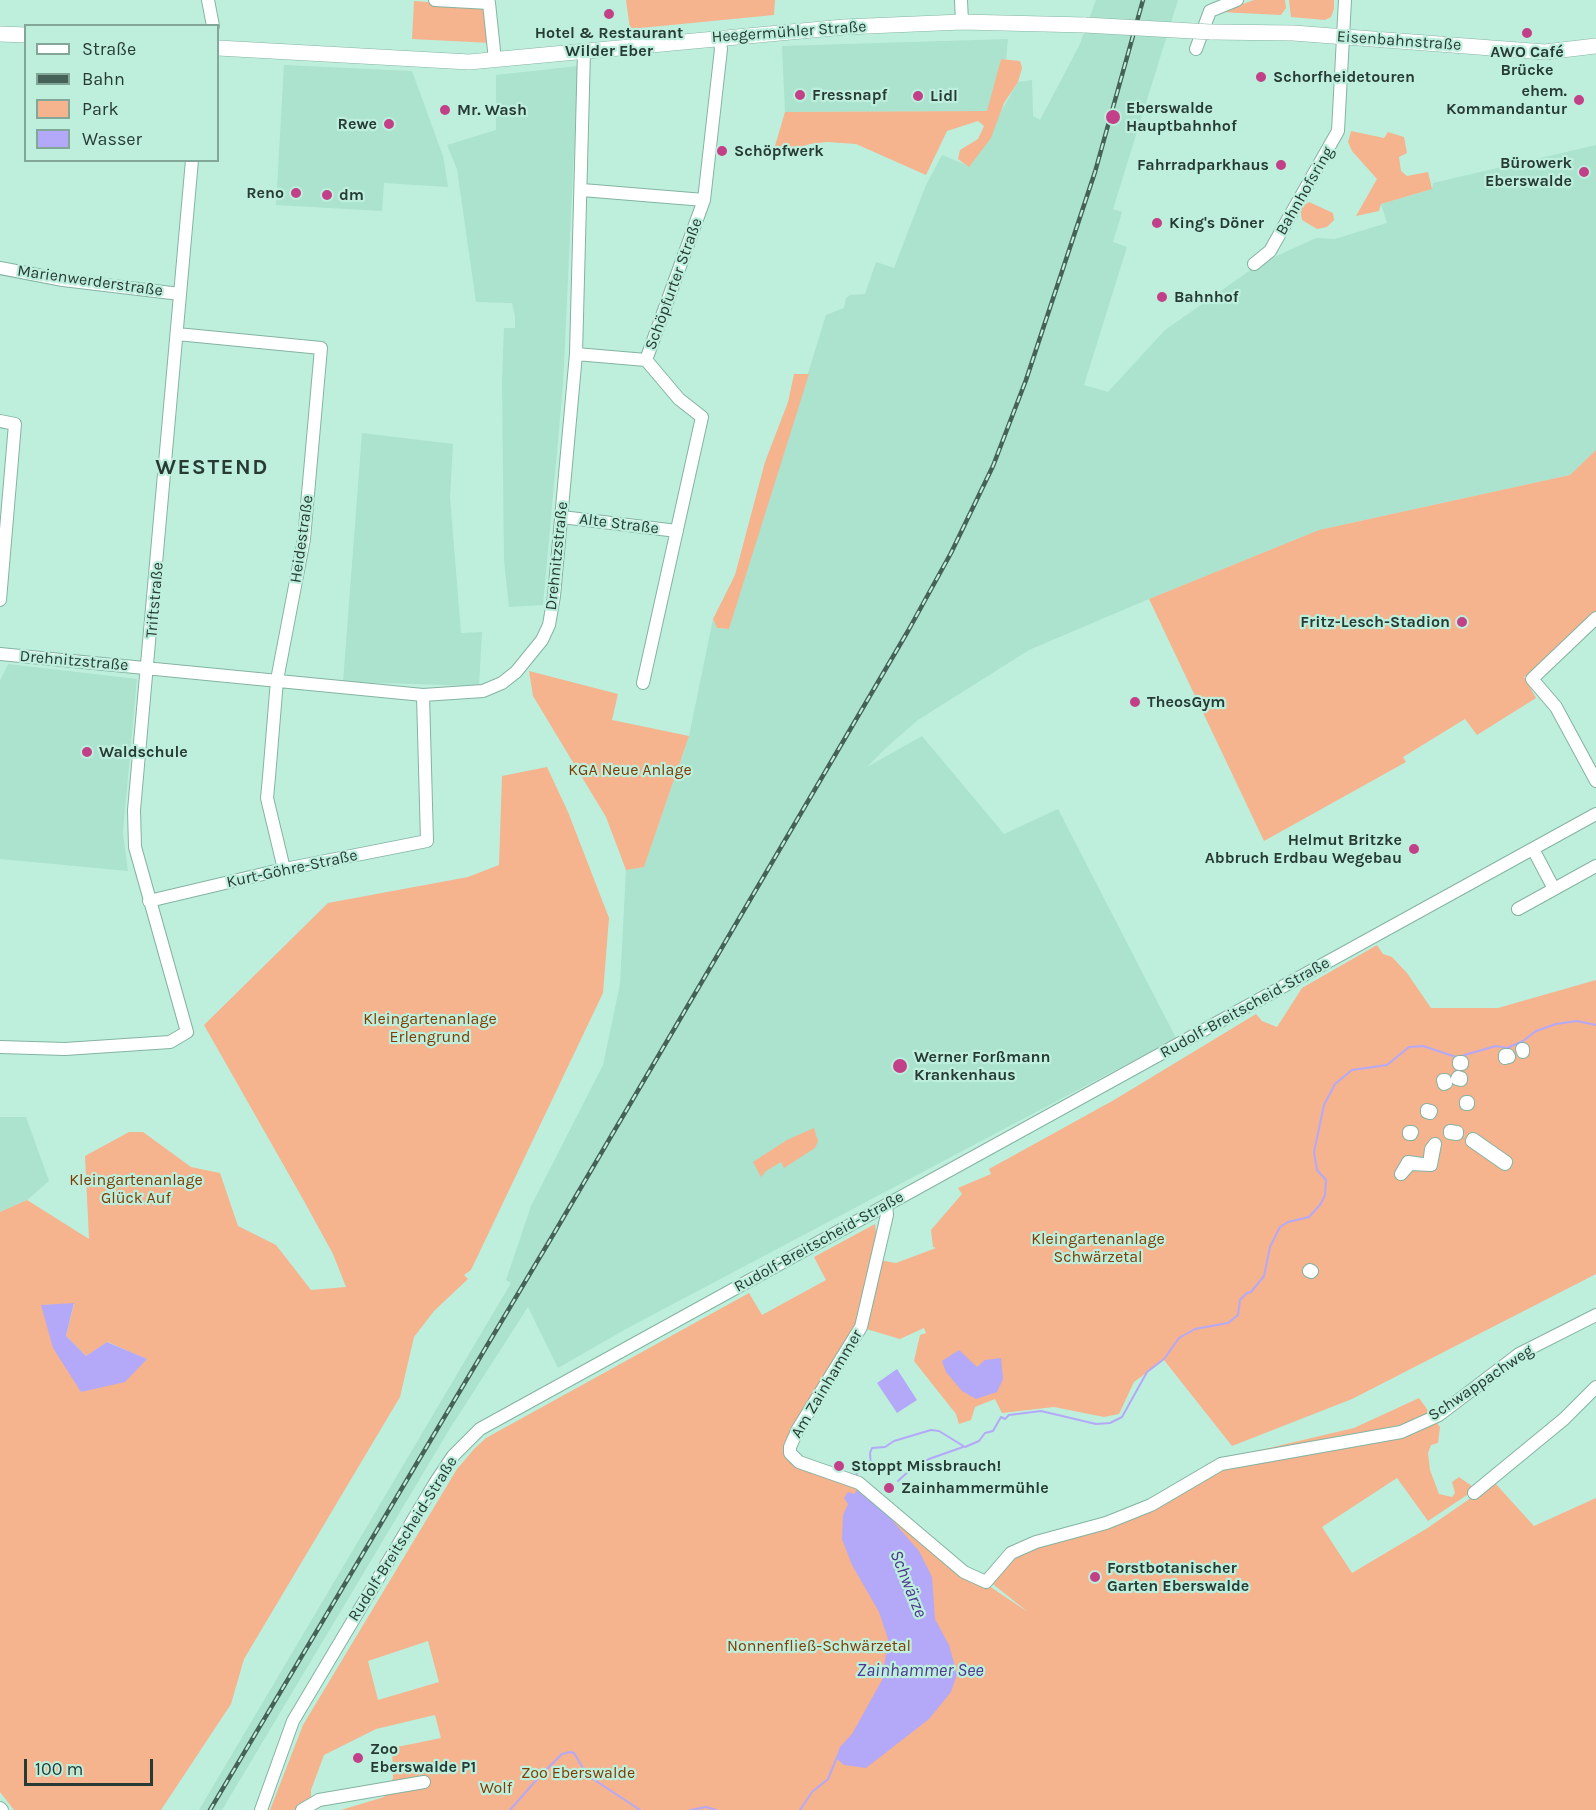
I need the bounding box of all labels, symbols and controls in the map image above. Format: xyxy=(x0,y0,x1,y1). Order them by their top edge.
marker: Hotel & Restaurant Wilder Eber xyxy=(602,7,616,21)
street label: Heegermühler Straße xyxy=(711,17,867,47)
place label: Hotel & Restaurant Wilder Eber xyxy=(535,23,683,61)
legend xyxy=(24,24,219,162)
marker: AWO Café Brücke xyxy=(1520,26,1534,40)
street label: Eisenbahnstraße xyxy=(1336,27,1462,55)
text: Straße xyxy=(82,38,136,60)
place label: AWO Café Brücke xyxy=(1490,42,1564,80)
place label: Schorfheidetouren xyxy=(1273,67,1415,87)
text: Bahn xyxy=(82,68,125,90)
marker: Schorfheidetouren xyxy=(1254,70,1268,84)
place label: ehem. Kommandantur xyxy=(1446,81,1567,119)
place label: Fressnapf xyxy=(812,85,887,105)
place label: Lidl xyxy=(930,86,958,106)
marker: Fressnapf xyxy=(793,88,807,102)
marker: Lidl xyxy=(911,89,925,103)
marker: ehem. Kommandantur xyxy=(1572,93,1586,107)
text: Park xyxy=(82,98,119,120)
place label: Eberswalde Hauptbahnhof xyxy=(1126,98,1237,136)
place label: Mr. Wash xyxy=(457,100,527,120)
marker: Mr. Wash xyxy=(438,103,452,117)
marker: Eberswalde Hauptbahnhof xyxy=(1104,108,1122,126)
place label: Rewe xyxy=(338,114,377,134)
marker: Rewe xyxy=(382,117,396,131)
text: Wasser xyxy=(82,128,142,150)
place label: Schöpfwerk xyxy=(734,141,824,161)
street label: Bahnhofsring xyxy=(1272,143,1338,239)
marker: Schöpfwerk xyxy=(715,144,729,158)
place label: Bürowerk Eberswalde xyxy=(1485,153,1572,191)
place label: Fahrradparkhaus xyxy=(1137,155,1269,175)
marker: Fahrradparkhaus xyxy=(1274,158,1288,172)
marker: Bürowerk Eberswalde xyxy=(1577,165,1591,179)
place label: Reno xyxy=(246,183,284,203)
place label: dm xyxy=(339,185,364,205)
marker: Reno xyxy=(289,186,303,200)
marker: dm xyxy=(320,188,334,202)
place label: King's Döner xyxy=(1169,213,1264,233)
street label: Schöpfurter Straße xyxy=(641,216,707,352)
marker: King's Döner xyxy=(1150,216,1164,230)
street label: Marienwerderstraße xyxy=(16,261,164,301)
place label: Bahnhof xyxy=(1174,287,1239,307)
marker: Bahnhof xyxy=(1155,290,1169,304)
district label: WESTEND xyxy=(155,455,269,481)
street label: Heidestraße xyxy=(286,494,318,584)
street label: Drehnitzstraße xyxy=(542,501,572,611)
street label: Alte Straße xyxy=(578,510,660,538)
street label: Triftstraße xyxy=(142,561,168,639)
place label: Fritz-Lesch-Stadion xyxy=(1300,612,1450,632)
marker: Fritz-Lesch-Stadion xyxy=(1455,615,1469,629)
street label: Drehnitzstraße xyxy=(19,647,129,675)
place label: TheosGym xyxy=(1147,692,1226,712)
marker: TheosGym xyxy=(1128,695,1142,709)
place label: Waldschule xyxy=(99,742,188,762)
marker: Waldschule xyxy=(80,745,94,759)
park label: KGA Neue Anlage xyxy=(568,760,692,780)
place label: Helmut Britzke Abbruch Erdbau Wegebau xyxy=(1205,830,1402,868)
marker: Helmut Britzke Abbruch Erdbau Wegebau xyxy=(1407,842,1421,856)
street label: Kurt-Göhre-Straße xyxy=(225,846,359,892)
street label: Rudolf-Breitscheid-Straße xyxy=(1157,953,1333,1063)
park label: Kleingartenanlage Erlengrund xyxy=(363,1009,497,1047)
place label: Werner Forßmann Krankenhaus xyxy=(914,1047,1050,1085)
marker: Werner Forßmann Krankenhaus xyxy=(891,1057,909,1075)
park label: Kleingartenanlage Glück Auf xyxy=(69,1170,203,1208)
street label: Rudolf-Breitscheid-Straße xyxy=(731,1187,907,1297)
park label: Kleingartenanlage Schwärzetal xyxy=(1031,1229,1165,1267)
street label: Am Zainhammer xyxy=(787,1326,867,1442)
street label: Schwappachweg xyxy=(1425,1341,1537,1425)
street label: Rudolf-Breitscheid-Straße xyxy=(344,1453,462,1625)
place label: Stoppt Missbrauch! xyxy=(851,1456,1001,1476)
marker: Stoppt Missbrauch! xyxy=(832,1459,846,1473)
place label: Zainhammermühle xyxy=(901,1478,1049,1498)
marker: Zainhammermühle xyxy=(882,1481,896,1495)
water label: Schwärze xyxy=(885,1547,931,1621)
place label: Forstbotanischer Garten Eberswalde xyxy=(1107,1558,1249,1596)
marker: Forstbotanischer Garten Eberswalde xyxy=(1088,1570,1102,1584)
park label: Nonnenfließ-Schwärzetal xyxy=(727,1636,911,1656)
water label: Zainhammer See xyxy=(856,1660,984,1682)
place label: Zoo Eberswalde P1 xyxy=(370,1739,476,1777)
scale bar xyxy=(27,1747,156,1785)
marker: Zoo Eberswalde P1 xyxy=(351,1751,365,1765)
text: 100 m xyxy=(35,1758,83,1780)
park label: Zoo Eberswalde xyxy=(521,1763,635,1783)
park label: Wolf xyxy=(480,1778,512,1798)

